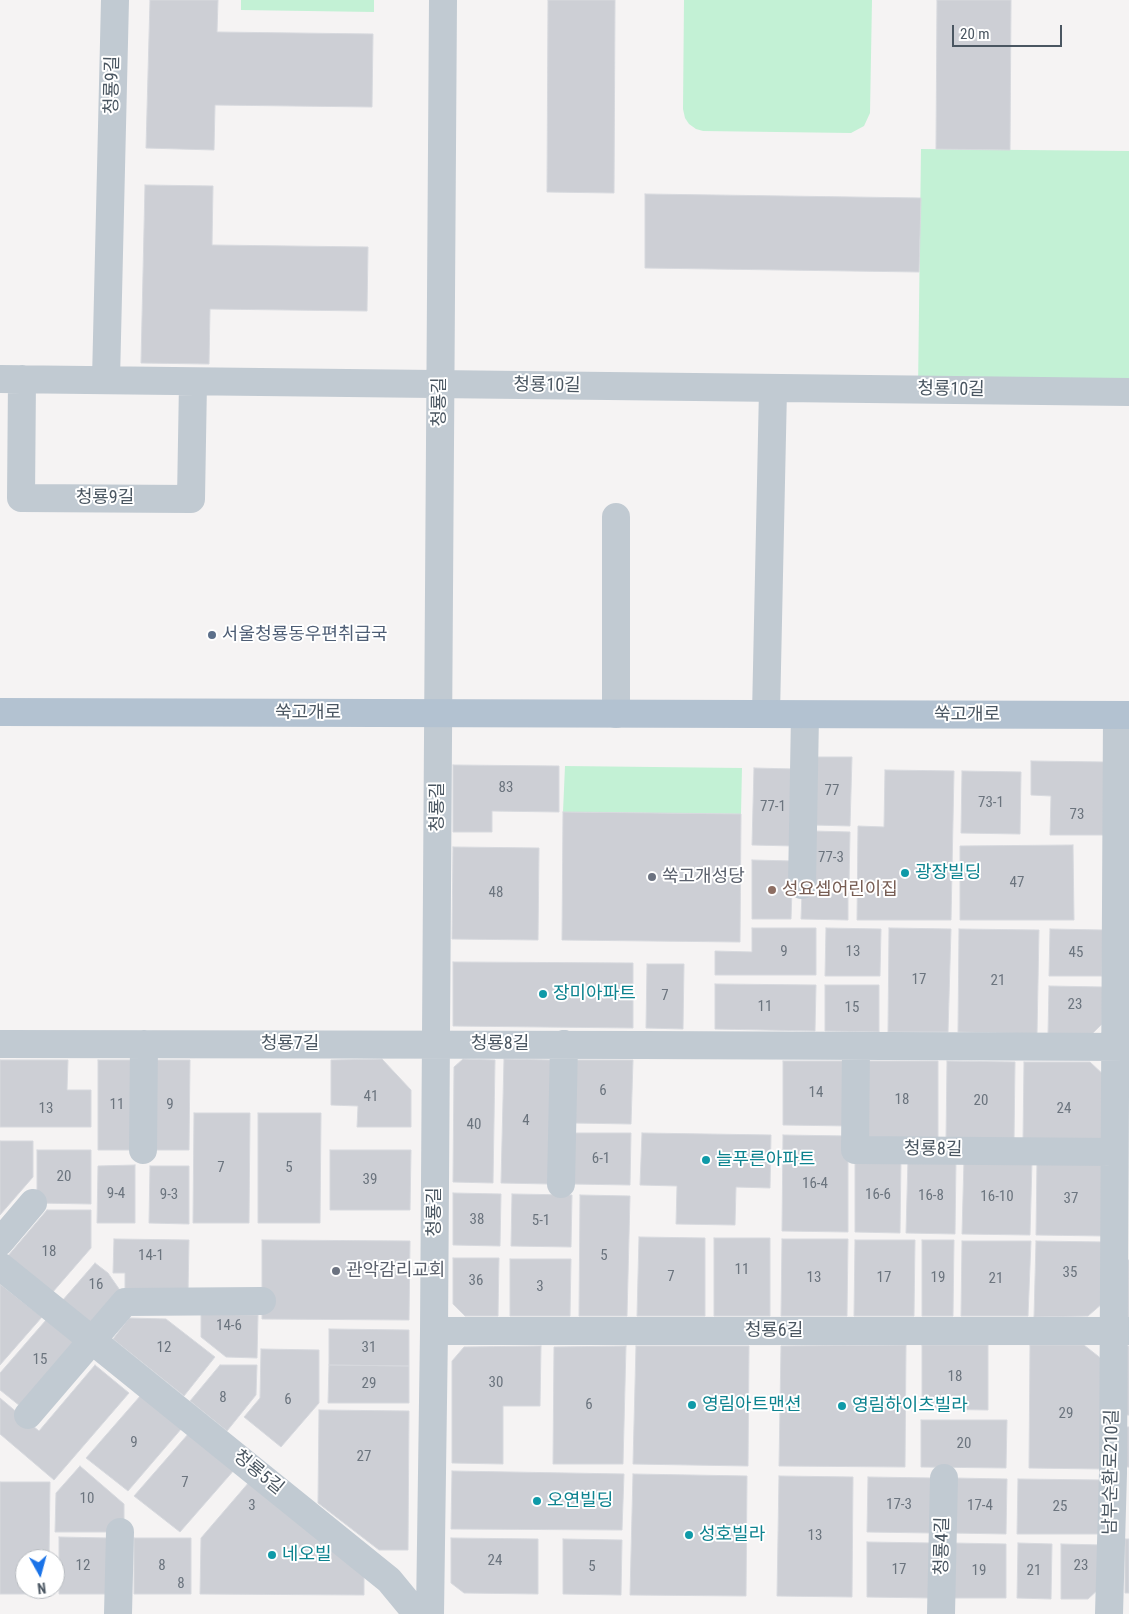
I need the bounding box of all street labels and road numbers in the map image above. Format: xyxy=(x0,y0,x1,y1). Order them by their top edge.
street label: 청룡9길 xyxy=(102,56,124,114)
street label: 청룡10길 xyxy=(513,375,581,397)
street label: 청룡길 xyxy=(429,377,451,427)
street label: 청룡10길 xyxy=(917,379,985,401)
street label: 청룡9길 xyxy=(76,487,134,509)
street label: 쑥고개로 xyxy=(275,702,341,724)
street label: 쑥고개로 xyxy=(934,704,1000,726)
street label: 청룡길 xyxy=(427,782,449,832)
street label: 청룡7길 xyxy=(261,1033,319,1055)
street label: 청룡8길 xyxy=(471,1033,529,1055)
street label: 청룡8길 xyxy=(904,1139,962,1161)
street label: 청룡길 xyxy=(424,1187,446,1237)
street label: 청룡6길 xyxy=(745,1320,803,1342)
street label: 남부순환로210길 xyxy=(1100,1409,1124,1535)
street label: 청룡5길 xyxy=(228,1446,288,1500)
street label: 청룡4길 xyxy=(932,1517,954,1575)

